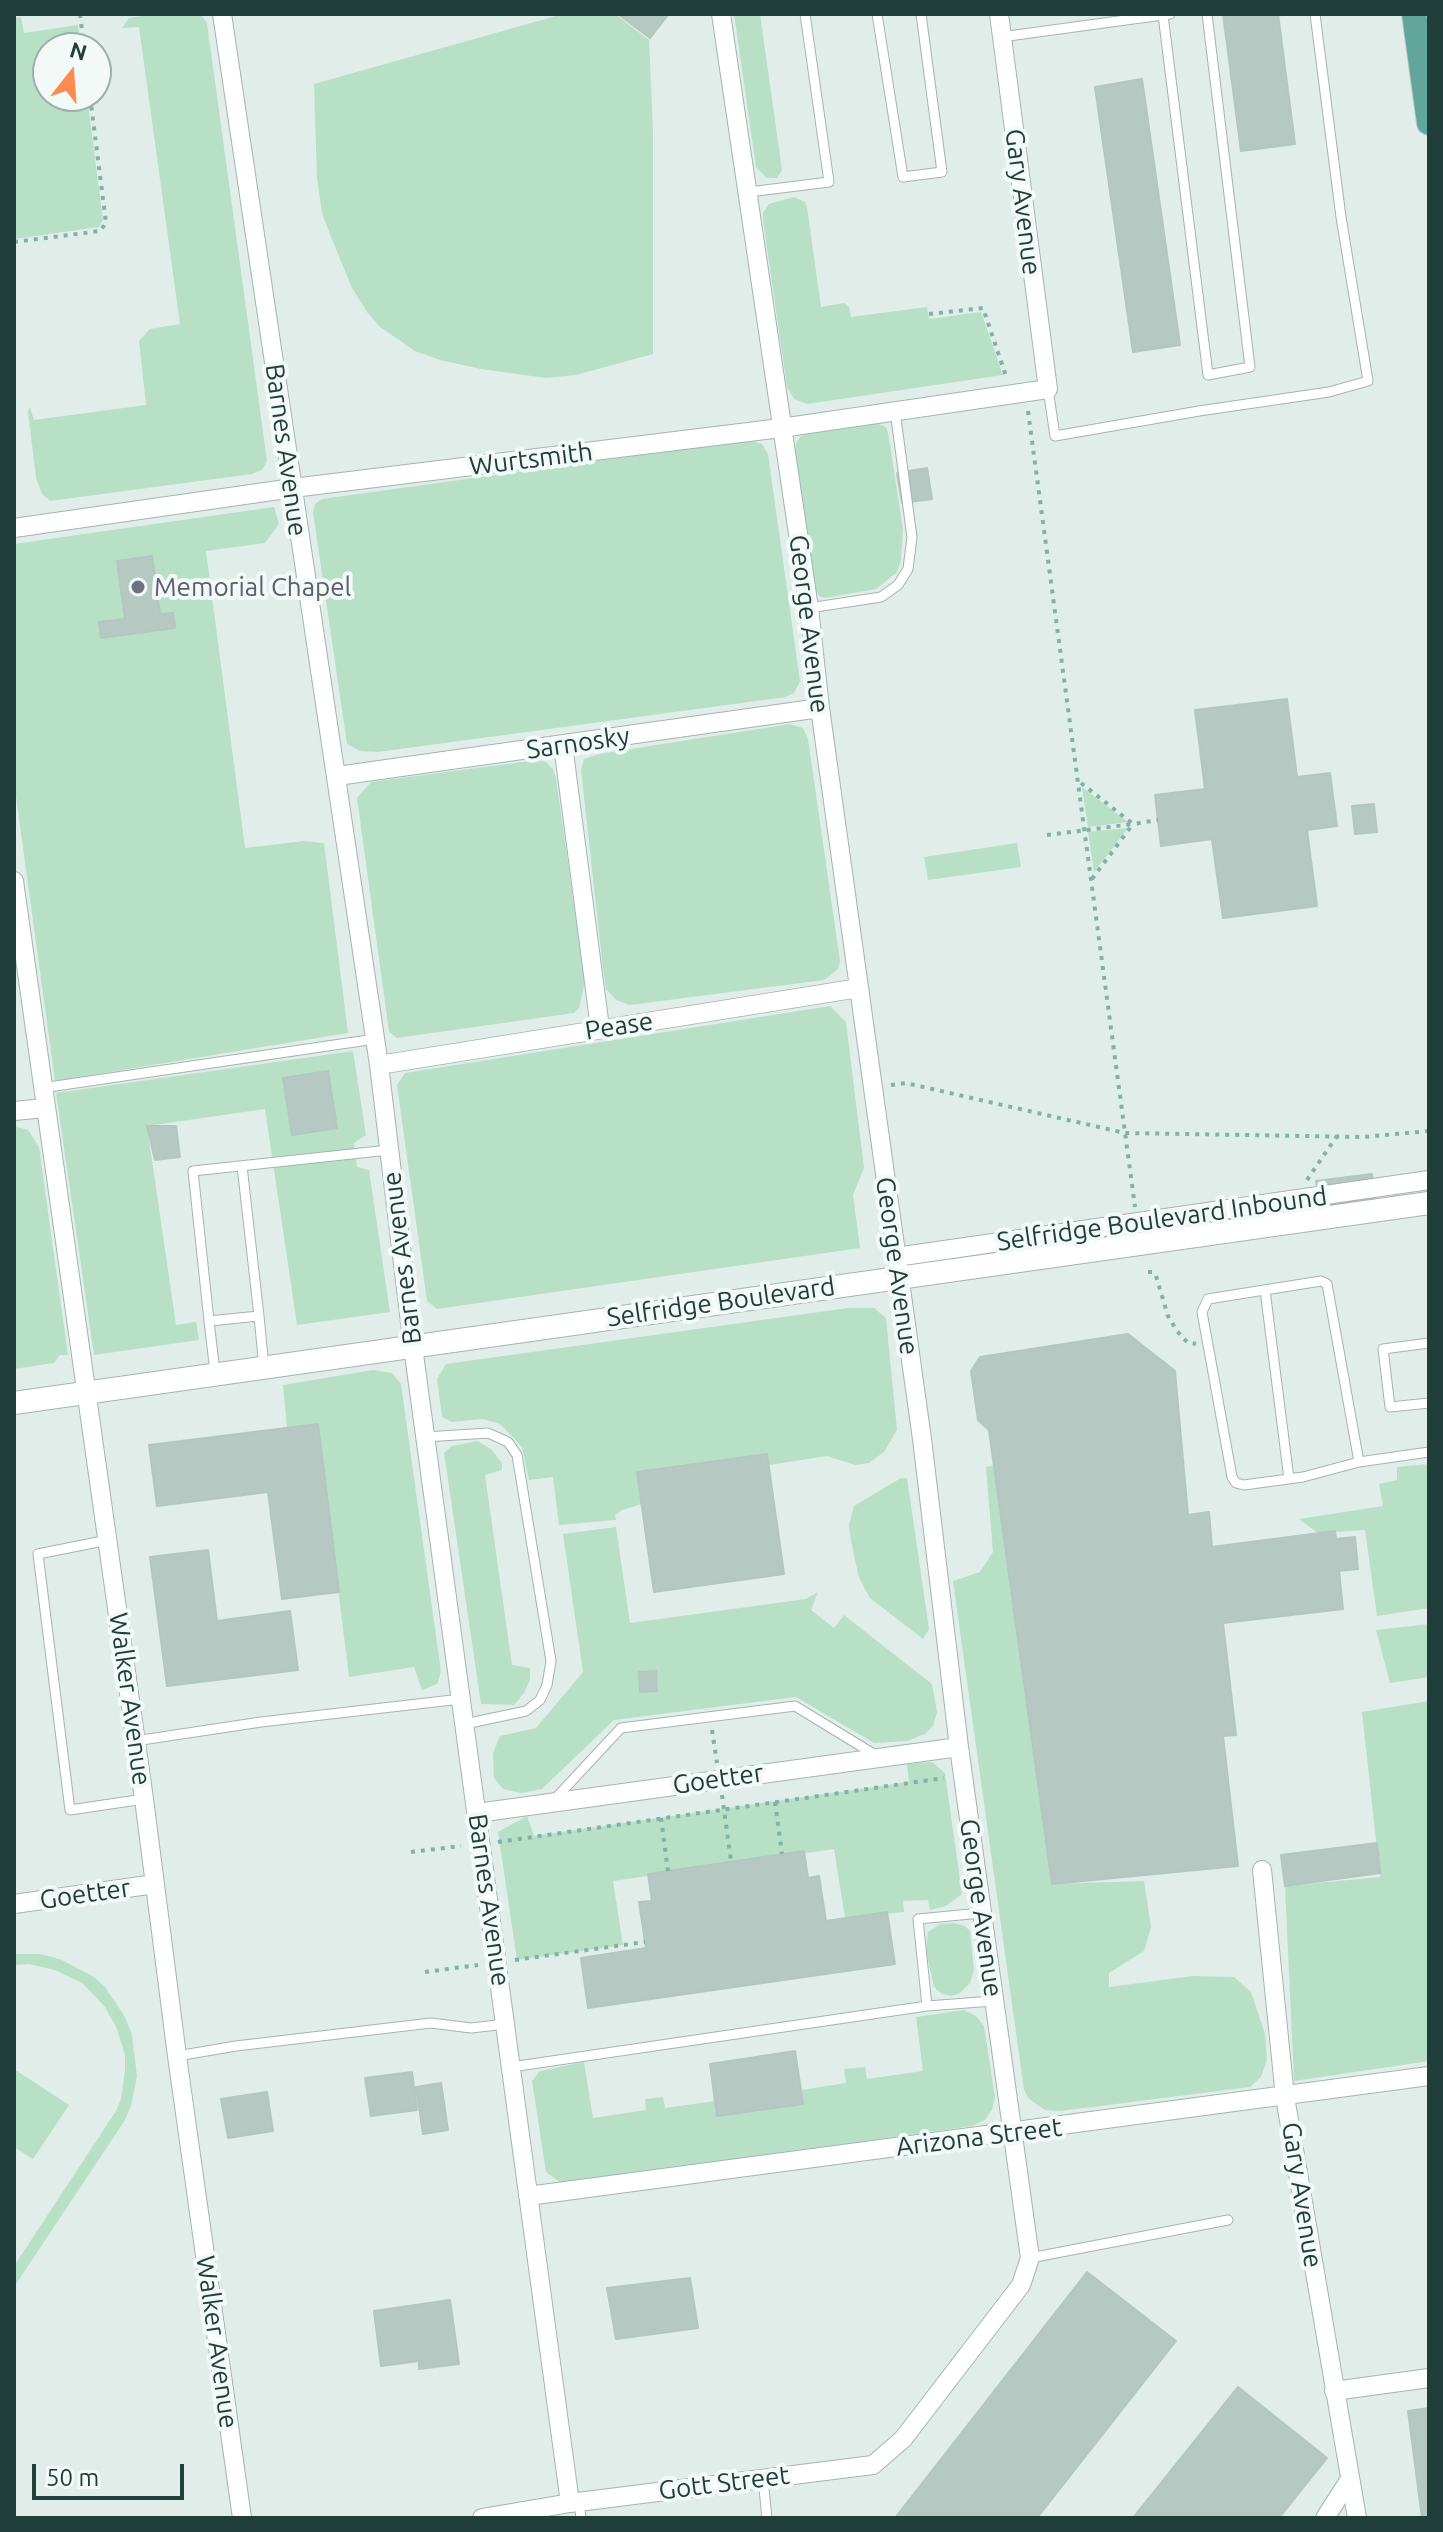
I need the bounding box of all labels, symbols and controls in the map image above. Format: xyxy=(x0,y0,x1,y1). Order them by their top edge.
north arrow xyxy=(32,32,112,112)
text: N xyxy=(67,36,90,65)
street label: Gary Avenue xyxy=(999,127,1047,277)
street label: Barnes Avenue xyxy=(258,362,314,538)
street label: Wurtsmith xyxy=(468,436,594,482)
street label: George Avenue xyxy=(783,533,835,715)
place label: Memorial Chapel xyxy=(154,571,351,603)
marker: Memorial Chapel xyxy=(129,578,147,596)
street label: Sarnosky xyxy=(524,720,632,766)
street label: Pease xyxy=(583,1005,655,1047)
street label: Barnes Avenue xyxy=(376,1170,428,1346)
street label: George Avenue xyxy=(869,1175,925,1357)
street label: Selfridge Boulevard Inbound xyxy=(995,1180,1329,1258)
street label: Selfridge Boulevard xyxy=(605,1271,837,1333)
street label: Walker Avenue xyxy=(102,1611,158,1787)
street label: Goetter xyxy=(671,1757,765,1801)
street label: Barnes Avenue xyxy=(461,1812,517,1988)
street label: George Avenue xyxy=(953,1817,1009,1999)
street label: Goetter xyxy=(38,1872,132,1916)
street label: Arizona Street xyxy=(894,2111,1064,2163)
street label: Gary Avenue xyxy=(1275,2120,1329,2270)
street label: Walker Avenue xyxy=(189,2254,245,2430)
scale bar xyxy=(36,2448,188,2498)
street label: Gott Street xyxy=(657,2460,791,2506)
text: 50 m xyxy=(46,2464,99,2491)

